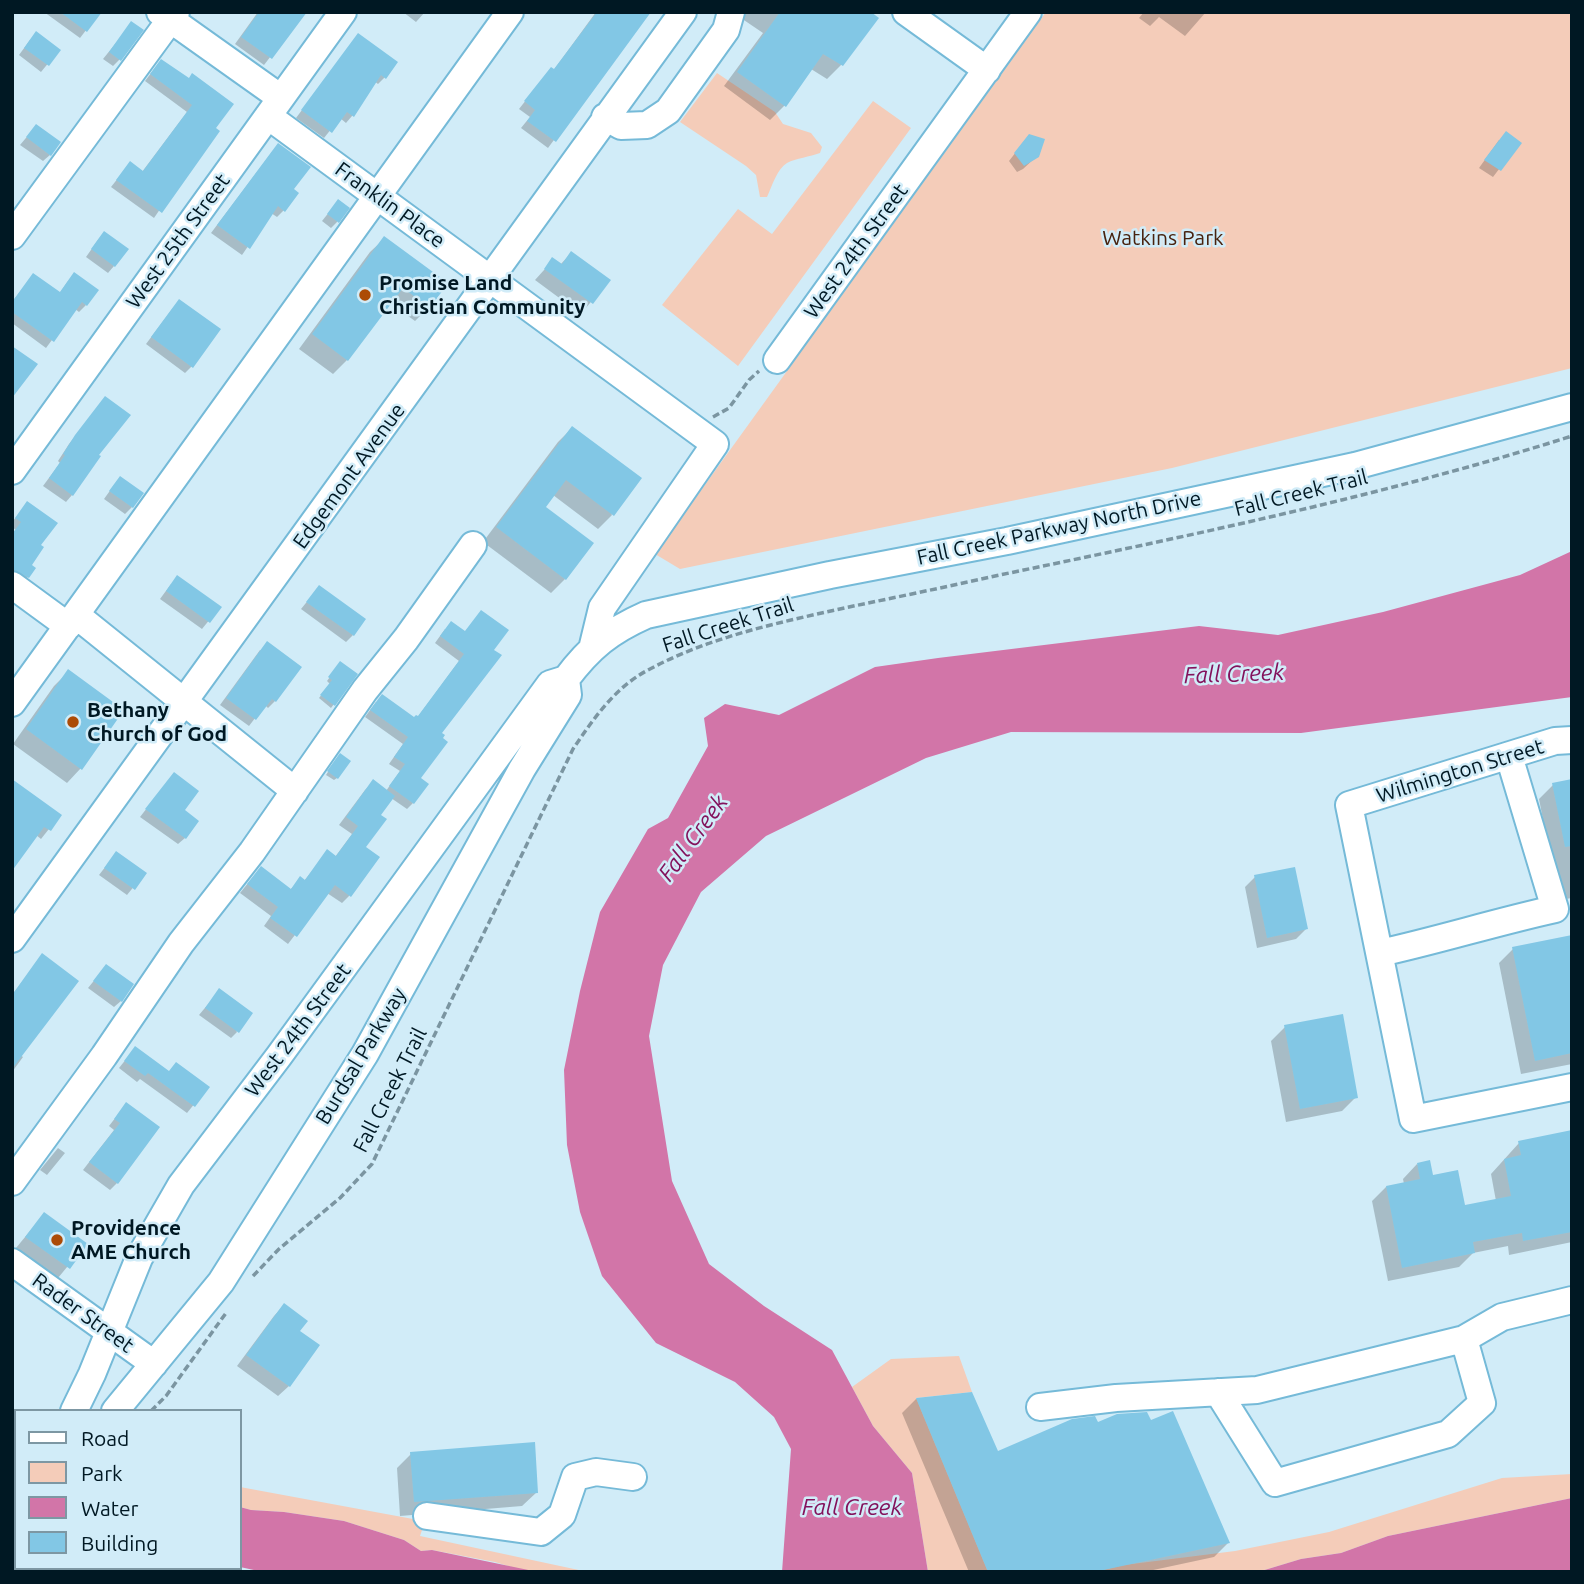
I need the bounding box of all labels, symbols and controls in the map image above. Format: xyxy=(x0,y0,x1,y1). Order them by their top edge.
street label: Franklin Place xyxy=(330,157,450,253)
street label: West 25th Street xyxy=(121,169,235,313)
street label: West 24th Street xyxy=(799,179,913,323)
park label: Watkins Park xyxy=(1102,225,1224,251)
place label: Promise Land Christian Community xyxy=(379,270,585,320)
marker: Promise Land Christian Community xyxy=(357,287,373,303)
street label: Edgemont Avenue xyxy=(288,398,410,554)
street label: Fall Creek Trail xyxy=(1232,464,1370,522)
street label: Fall Creek Parkway North Drive xyxy=(915,486,1203,570)
street label: Fall Creek Trail xyxy=(659,592,797,658)
water label: Fall Creek xyxy=(1183,658,1285,690)
place label: Bethany Church of God xyxy=(87,697,227,747)
marker: Bethany Church of God xyxy=(65,714,81,730)
street label: Wilmington Street xyxy=(1373,734,1547,808)
water label: Fall Creek xyxy=(652,789,734,887)
street label: West 24th Street xyxy=(240,958,356,1102)
street label: Burdsal Parkway xyxy=(310,983,412,1129)
street label: Fall Creek Trail xyxy=(348,1023,432,1157)
place label: Providence AME Church xyxy=(71,1215,191,1265)
marker: Providence AME Church xyxy=(49,1232,65,1248)
street label: Rader Street xyxy=(27,1268,139,1358)
legend xyxy=(14,1409,242,1570)
text: Road xyxy=(81,1426,129,1450)
text: Park xyxy=(81,1461,123,1485)
water label: Fall Creek xyxy=(802,1493,902,1521)
text: Water xyxy=(81,1496,139,1520)
text: Building xyxy=(81,1531,158,1555)

